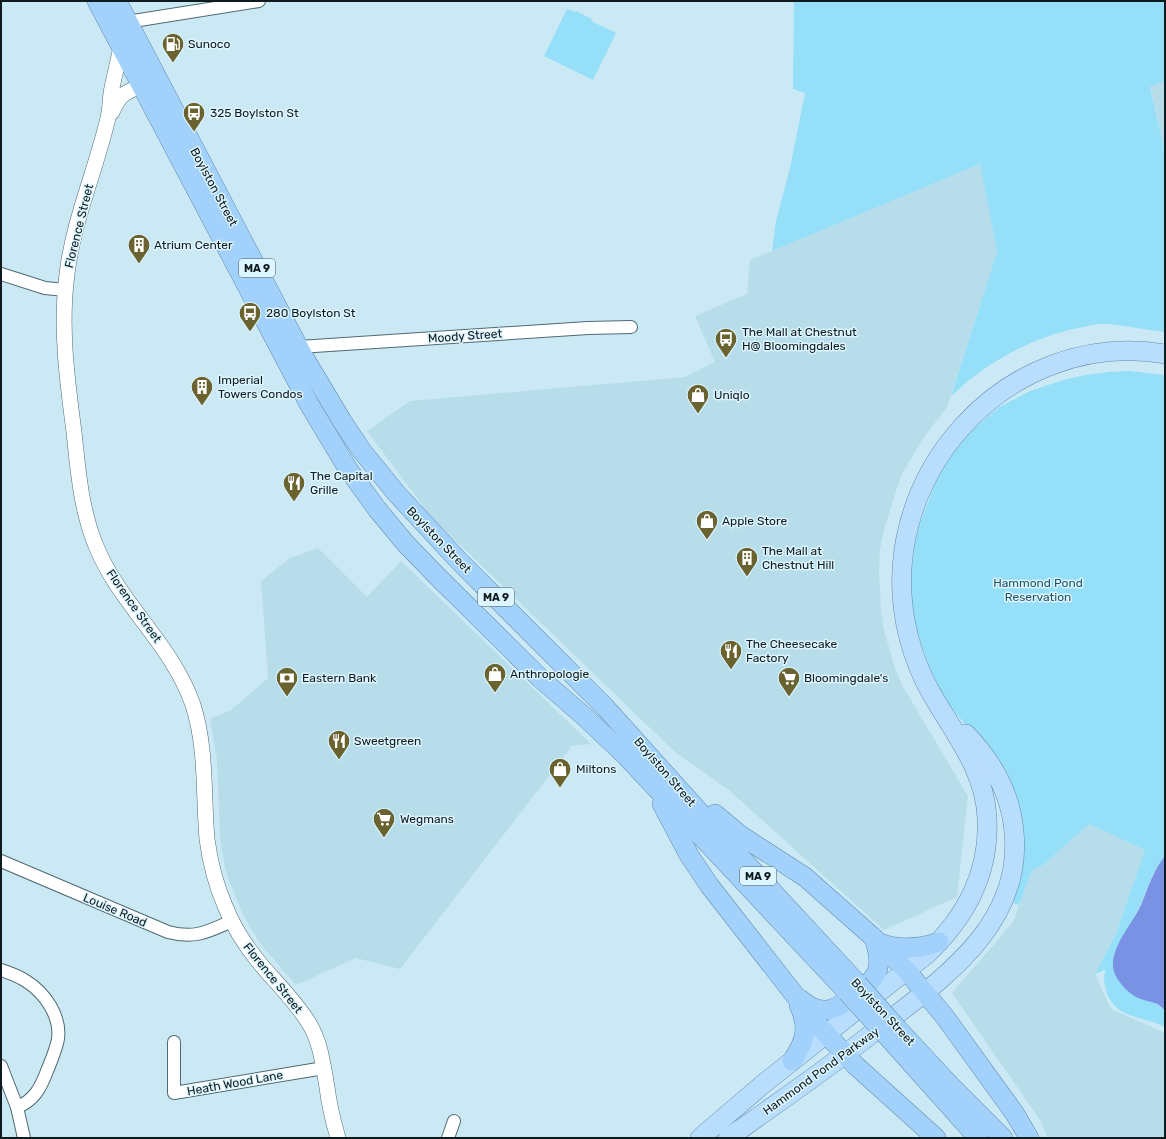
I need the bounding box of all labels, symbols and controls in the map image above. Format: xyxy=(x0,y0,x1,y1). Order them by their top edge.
fuel station icon: Sunoco xyxy=(160,31,186,64)
place label: Sunoco xyxy=(188,37,230,51)
bus stop icon: 325 Boylston St xyxy=(181,100,207,133)
place label: 325 Boylston St xyxy=(210,106,299,120)
street label: Boylston Street xyxy=(187,145,241,229)
street label: Florence Street xyxy=(62,182,96,270)
building icon: Atrium Center xyxy=(126,232,152,265)
place label: Atrium Center xyxy=(154,238,233,252)
road number: MA 9 xyxy=(239,259,275,277)
bus stop icon: 280 Boylston St xyxy=(237,300,263,333)
place label: 280 Boylston St xyxy=(266,306,356,320)
place label: The Mall at Chestnut H@ Bloomingdales xyxy=(742,325,857,353)
street label: Moody Street xyxy=(427,326,503,346)
bus stop icon: The Mall at Chestnut H@ Bloomingdales xyxy=(713,326,739,359)
place label: Imperial Towers Condos xyxy=(218,373,303,401)
building icon: Imperial Towers Condos xyxy=(189,374,215,407)
shop icon: Uniqlo xyxy=(685,382,711,415)
place label: Uniqlo xyxy=(714,388,750,402)
place label: The Capital Grille xyxy=(310,469,373,497)
restaurant icon: The Capital Grille xyxy=(281,470,307,503)
street label: Boylston Street xyxy=(404,504,474,576)
shop icon: Apple Store xyxy=(694,508,720,541)
place label: Apple Store xyxy=(722,514,787,528)
place label: The Mall at Chestnut Hill xyxy=(762,544,834,572)
building icon: The Mall at Chestnut Hill xyxy=(734,545,760,578)
street label: Florence Street xyxy=(104,567,165,646)
park label: Hammond Pond Reservation xyxy=(993,576,1083,604)
road number: MA 9 xyxy=(478,588,514,606)
place label: The Cheesecake Factory xyxy=(746,637,837,665)
restaurant icon: The Cheesecake Factory xyxy=(718,638,744,671)
shop icon: Anthropologie xyxy=(482,661,508,694)
bank icon: Eastern Bank xyxy=(274,665,300,698)
supermarket icon: Bloomingdale's xyxy=(776,665,802,698)
place label: Anthropologie xyxy=(510,667,589,681)
place label: Eastern Bank xyxy=(302,671,377,685)
place label: Bloomingdale's xyxy=(804,671,888,685)
restaurant icon: Sweetgreen xyxy=(326,728,352,761)
place label: Sweetgreen xyxy=(354,734,421,748)
street label: Boylston Street xyxy=(631,735,699,810)
shop icon: Miltons xyxy=(547,756,573,789)
place label: Miltons xyxy=(576,762,616,776)
supermarket icon: Wegmans xyxy=(371,806,397,839)
place label: Wegmans xyxy=(400,812,454,826)
road number: MA 9 xyxy=(740,867,776,885)
street label: Louise Road xyxy=(81,890,149,930)
street label: Florence Street xyxy=(240,940,306,1016)
street label: Boylston Street xyxy=(848,975,918,1049)
street label: Hammond Pond Parkway xyxy=(760,1024,882,1118)
street label: Heath Wood Lane xyxy=(186,1068,284,1098)

